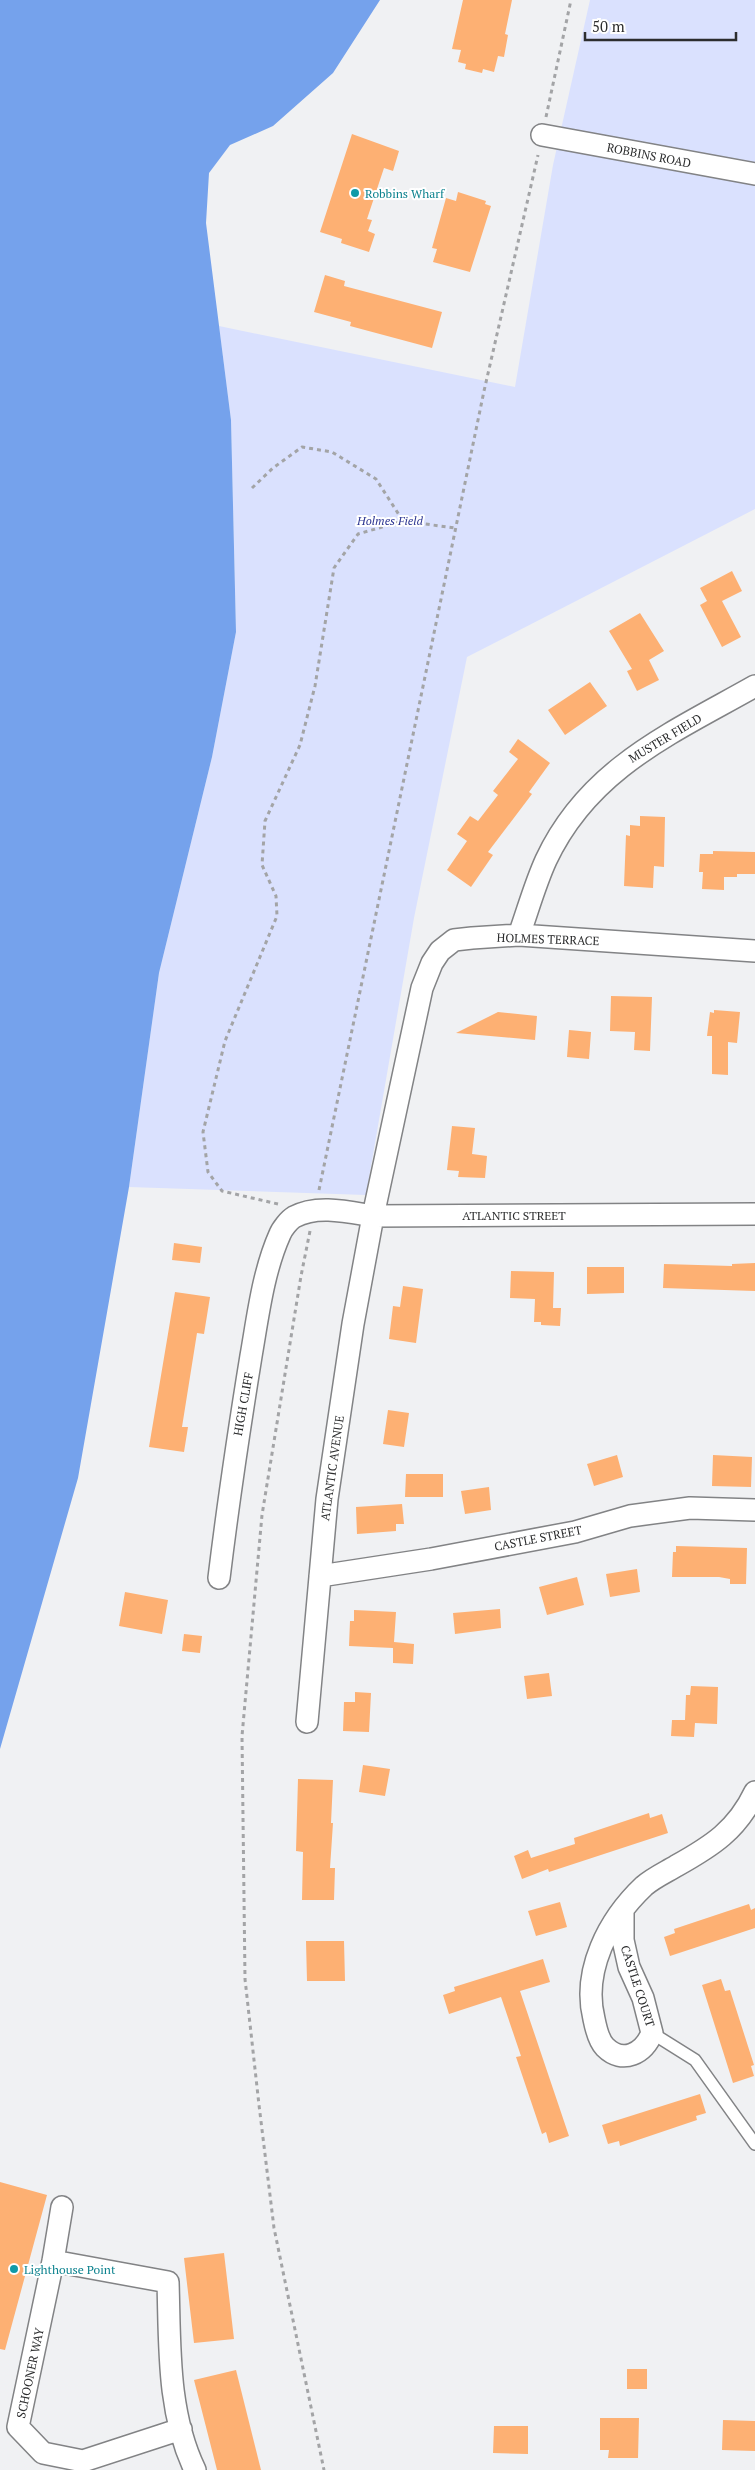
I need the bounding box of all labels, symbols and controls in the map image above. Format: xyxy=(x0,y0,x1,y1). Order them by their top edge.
scale bar xyxy=(585,10,736,42)
text: 50 m xyxy=(592,16,625,36)
street label: ROBBINS ROAD xyxy=(606,139,692,171)
place label: Robbins Wharf xyxy=(365,186,445,201)
marker: Robbins Wharf xyxy=(349,187,361,199)
park label: Holmes Field xyxy=(356,513,424,528)
street label: MUSTER FIELD xyxy=(626,710,704,766)
street label: HOLMES TERRACE xyxy=(496,930,600,948)
street label: ATLANTIC STREET xyxy=(462,1208,566,1223)
street label: HIGH CLIFF xyxy=(230,1371,256,1437)
street label: ATLANTIC AVENUE xyxy=(317,1414,347,1522)
street label: CASTLE STREET xyxy=(493,1522,584,1554)
street label: CASTLE COURT xyxy=(618,1943,658,2029)
place label: Lighthouse Point xyxy=(24,2262,116,2277)
marker: Lighthouse Point xyxy=(8,2263,20,2275)
street label: SCHOONER WAY xyxy=(13,2326,47,2420)

